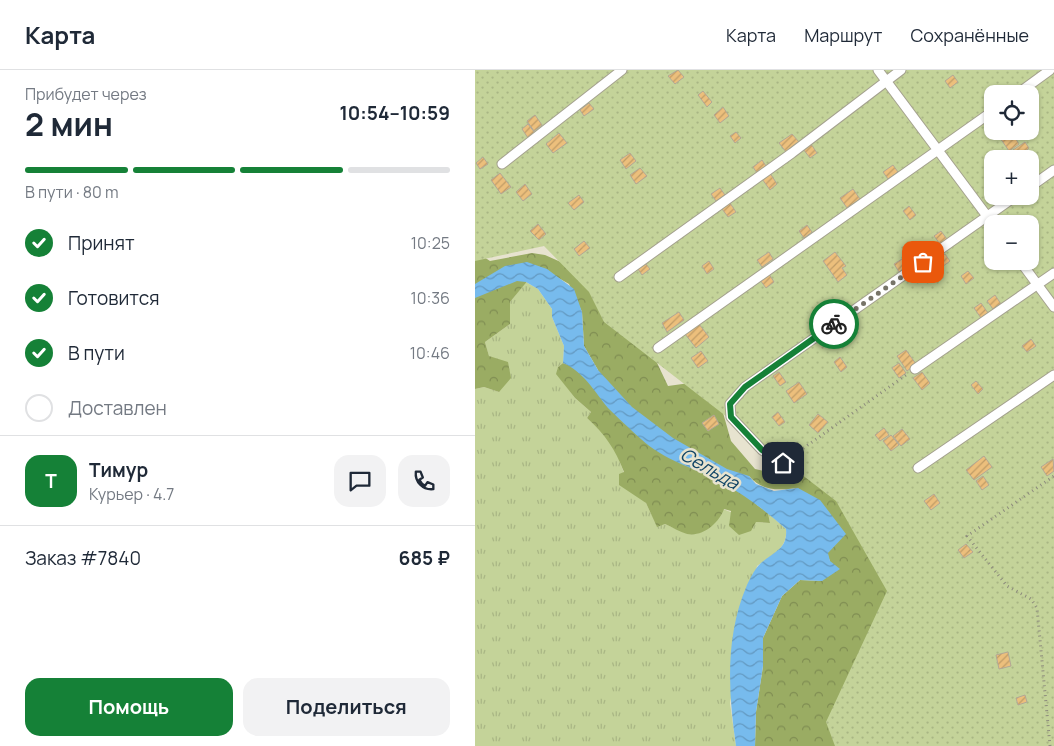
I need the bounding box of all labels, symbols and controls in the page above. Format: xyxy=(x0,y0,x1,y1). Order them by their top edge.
text: Карта xyxy=(25,18,95,51)
text: Карта xyxy=(726,23,776,47)
text: Маршрут xyxy=(804,23,882,47)
text: Сохранённые xyxy=(910,23,1029,47)
text: Прибудет через xyxy=(25,83,147,105)
map controls xyxy=(984,85,1039,270)
button: locate xyxy=(984,85,1039,140)
text: 10:54–10:59 xyxy=(340,100,450,126)
text: 2 мин xyxy=(25,102,113,146)
button: + xyxy=(984,150,1039,205)
text: В пути · 80 m xyxy=(25,181,119,203)
button: − xyxy=(984,215,1039,270)
icon: check xyxy=(25,229,53,257)
text: Принят xyxy=(68,230,135,256)
text: 10:25 xyxy=(411,232,450,254)
pin xyxy=(902,241,944,283)
icon: bag xyxy=(909,248,937,276)
icon: check xyxy=(25,284,53,312)
text: Готовится xyxy=(68,285,160,311)
text: 10:36 xyxy=(410,287,450,309)
courier xyxy=(809,299,859,349)
icon: bike xyxy=(820,310,848,338)
icon: check xyxy=(25,339,53,367)
text: В пути xyxy=(68,340,125,366)
text: 10:46 xyxy=(410,342,450,364)
text: Доставлен xyxy=(68,395,167,421)
water label: Сельда xyxy=(676,442,745,495)
pin xyxy=(762,442,804,484)
icon: home xyxy=(769,449,797,477)
button: chat xyxy=(334,455,386,507)
button: phone xyxy=(398,455,450,507)
text: Тимур xyxy=(89,457,148,483)
text: Т xyxy=(45,468,57,494)
text: Курьер · 4.7 xyxy=(89,483,174,505)
text: Заказ #7840 xyxy=(25,545,141,571)
text: 685 ₽ xyxy=(399,545,450,571)
button: Помощь xyxy=(25,678,233,736)
button: Поделиться xyxy=(243,678,450,736)

